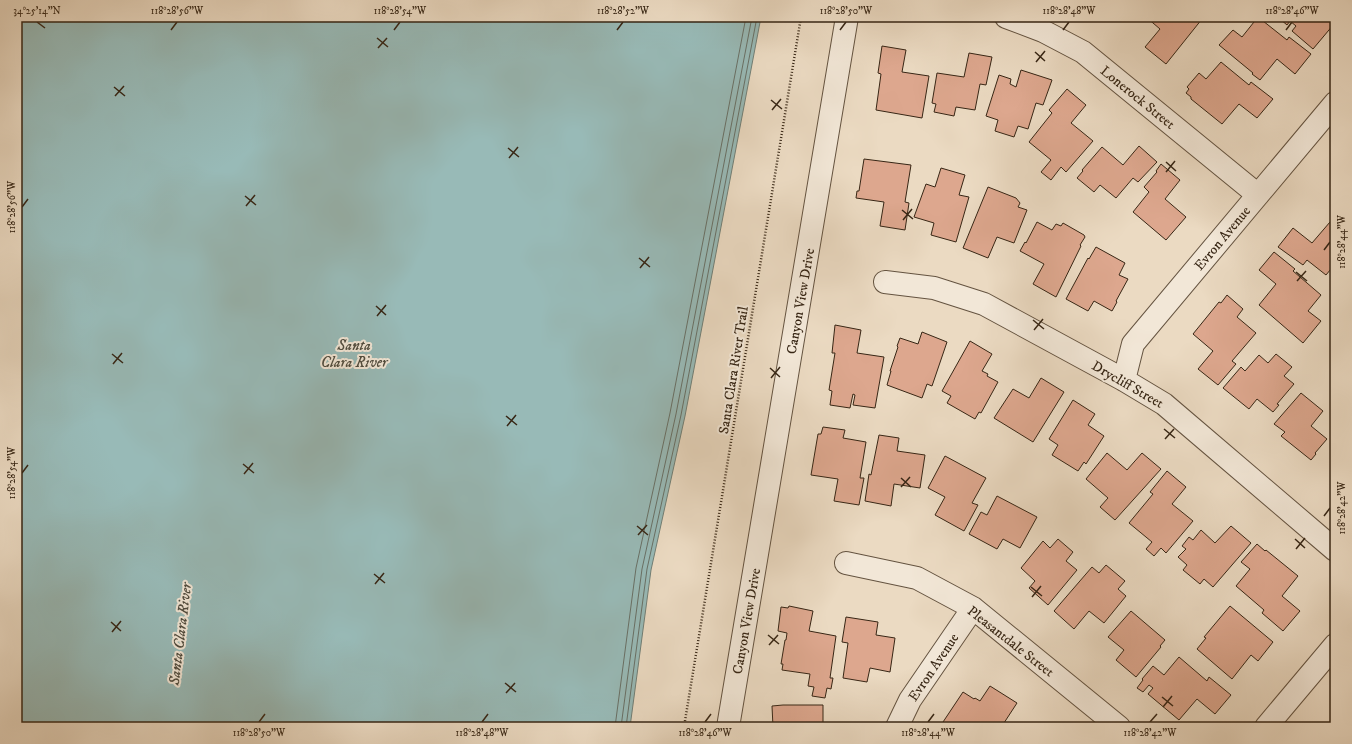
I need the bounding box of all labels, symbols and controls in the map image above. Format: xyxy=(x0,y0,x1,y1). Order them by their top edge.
text: 34°25'14"N xyxy=(13,5,61,17)
text: 118°28'56"W xyxy=(151,5,204,17)
text: 118°28'54"W xyxy=(374,5,427,17)
text: 118°28'52"W xyxy=(597,5,650,17)
text: 118°28'50"W xyxy=(820,5,873,17)
text: 118°28'48"W xyxy=(1043,5,1096,17)
text: 118°28'46"W xyxy=(1265,5,1319,17)
street label: Lonerock Street xyxy=(1096,62,1179,134)
text: 118°28'56"W xyxy=(6,180,18,233)
street label: Evron Avenue xyxy=(1191,203,1255,275)
text: 118°28'44"W xyxy=(1336,214,1348,269)
street label: Canyon View Drive xyxy=(783,247,819,356)
street label: Santa Clara River Trail xyxy=(715,304,753,435)
water label: Santa Clara River xyxy=(321,336,389,372)
street label: Drycliff Street xyxy=(1088,357,1167,413)
text: 118°28'54"W xyxy=(6,446,18,499)
text: 118°28'42"W xyxy=(1336,481,1348,534)
street label: Canyon View Drive xyxy=(729,567,765,676)
water label: Santa Clara River xyxy=(165,580,196,687)
street label: Pleasantdale Street xyxy=(963,602,1058,682)
street label: Evron Avenue xyxy=(904,630,963,705)
text: 118°28'50"W xyxy=(233,727,286,739)
text: 118°28'48"W xyxy=(456,727,509,739)
text: 118°28'46"W xyxy=(678,727,732,739)
text: 118°28'44"W xyxy=(901,727,956,739)
text: 118°28'42"W xyxy=(1124,727,1177,739)

